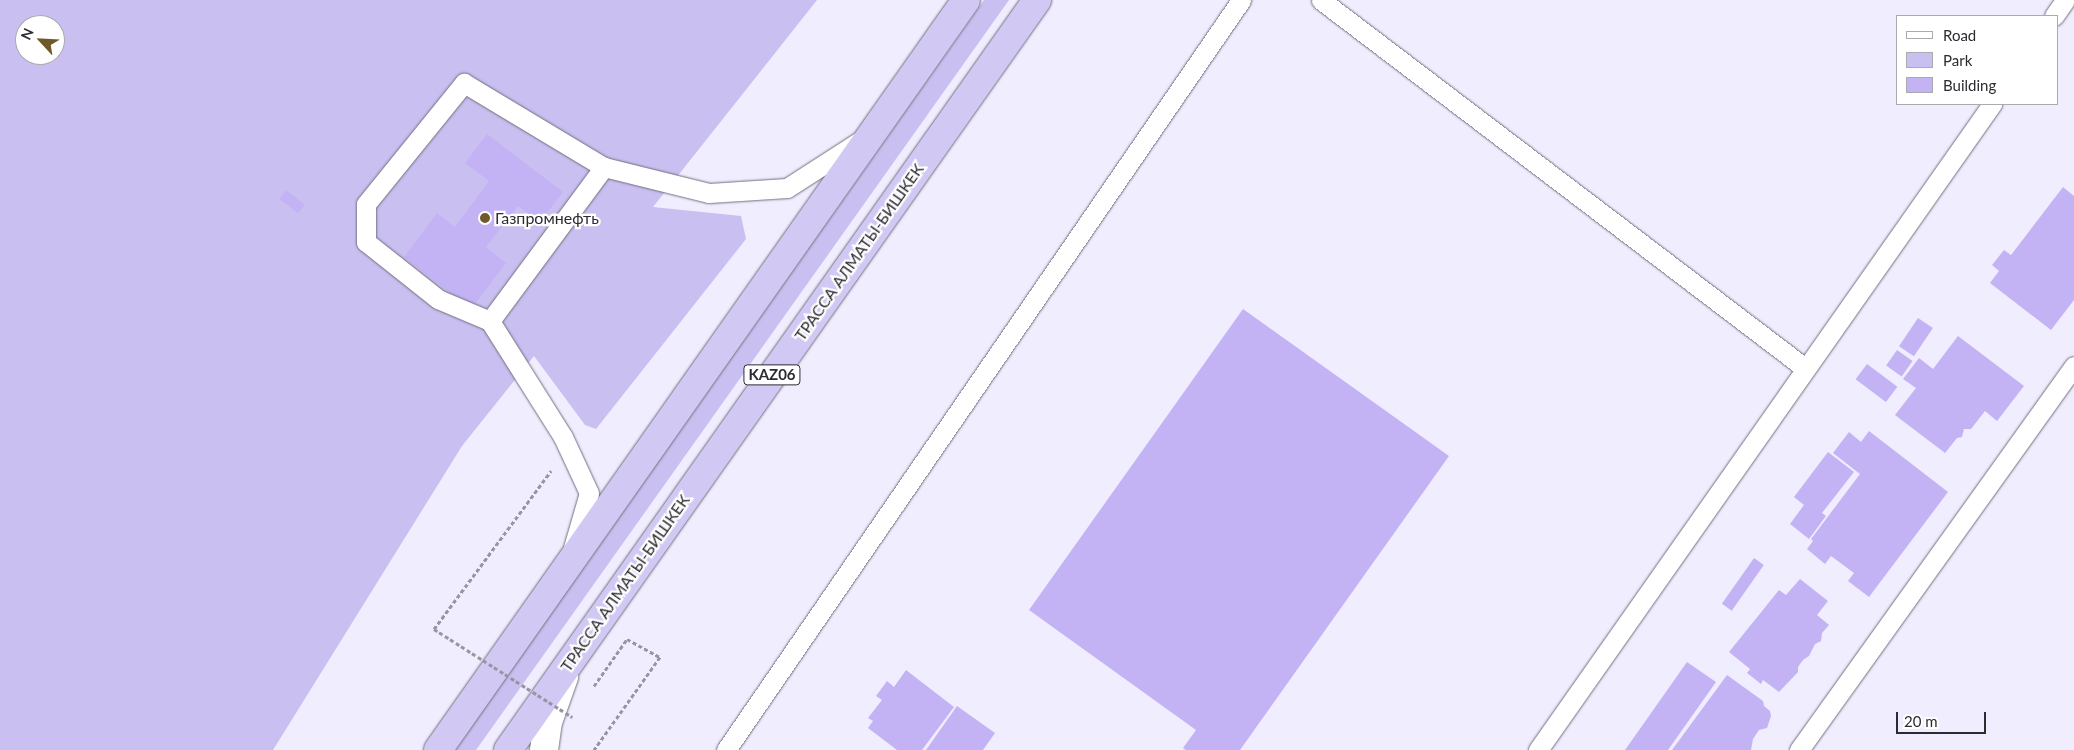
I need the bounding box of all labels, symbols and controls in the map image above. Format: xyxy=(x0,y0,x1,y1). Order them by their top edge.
north arrow xyxy=(15,15,65,65)
legend xyxy=(1896,15,2059,105)
text: N xyxy=(17,25,37,42)
text: Road xyxy=(1943,26,1976,44)
text: Park xyxy=(1943,51,1972,69)
text: Building xyxy=(1943,76,1996,94)
street label: ТРАССА АЛМАТЫ-БИШКЕК xyxy=(790,160,928,344)
place label: Газпромнефть xyxy=(495,208,599,228)
marker: Газпромнефть xyxy=(479,212,491,224)
road number: KАZ06 xyxy=(743,362,801,388)
street label: ТРАССА АЛМАТЫ-БИШКЕК xyxy=(556,491,694,675)
scale bar xyxy=(1899,702,1989,734)
text: 20 m xyxy=(1904,712,1938,730)

